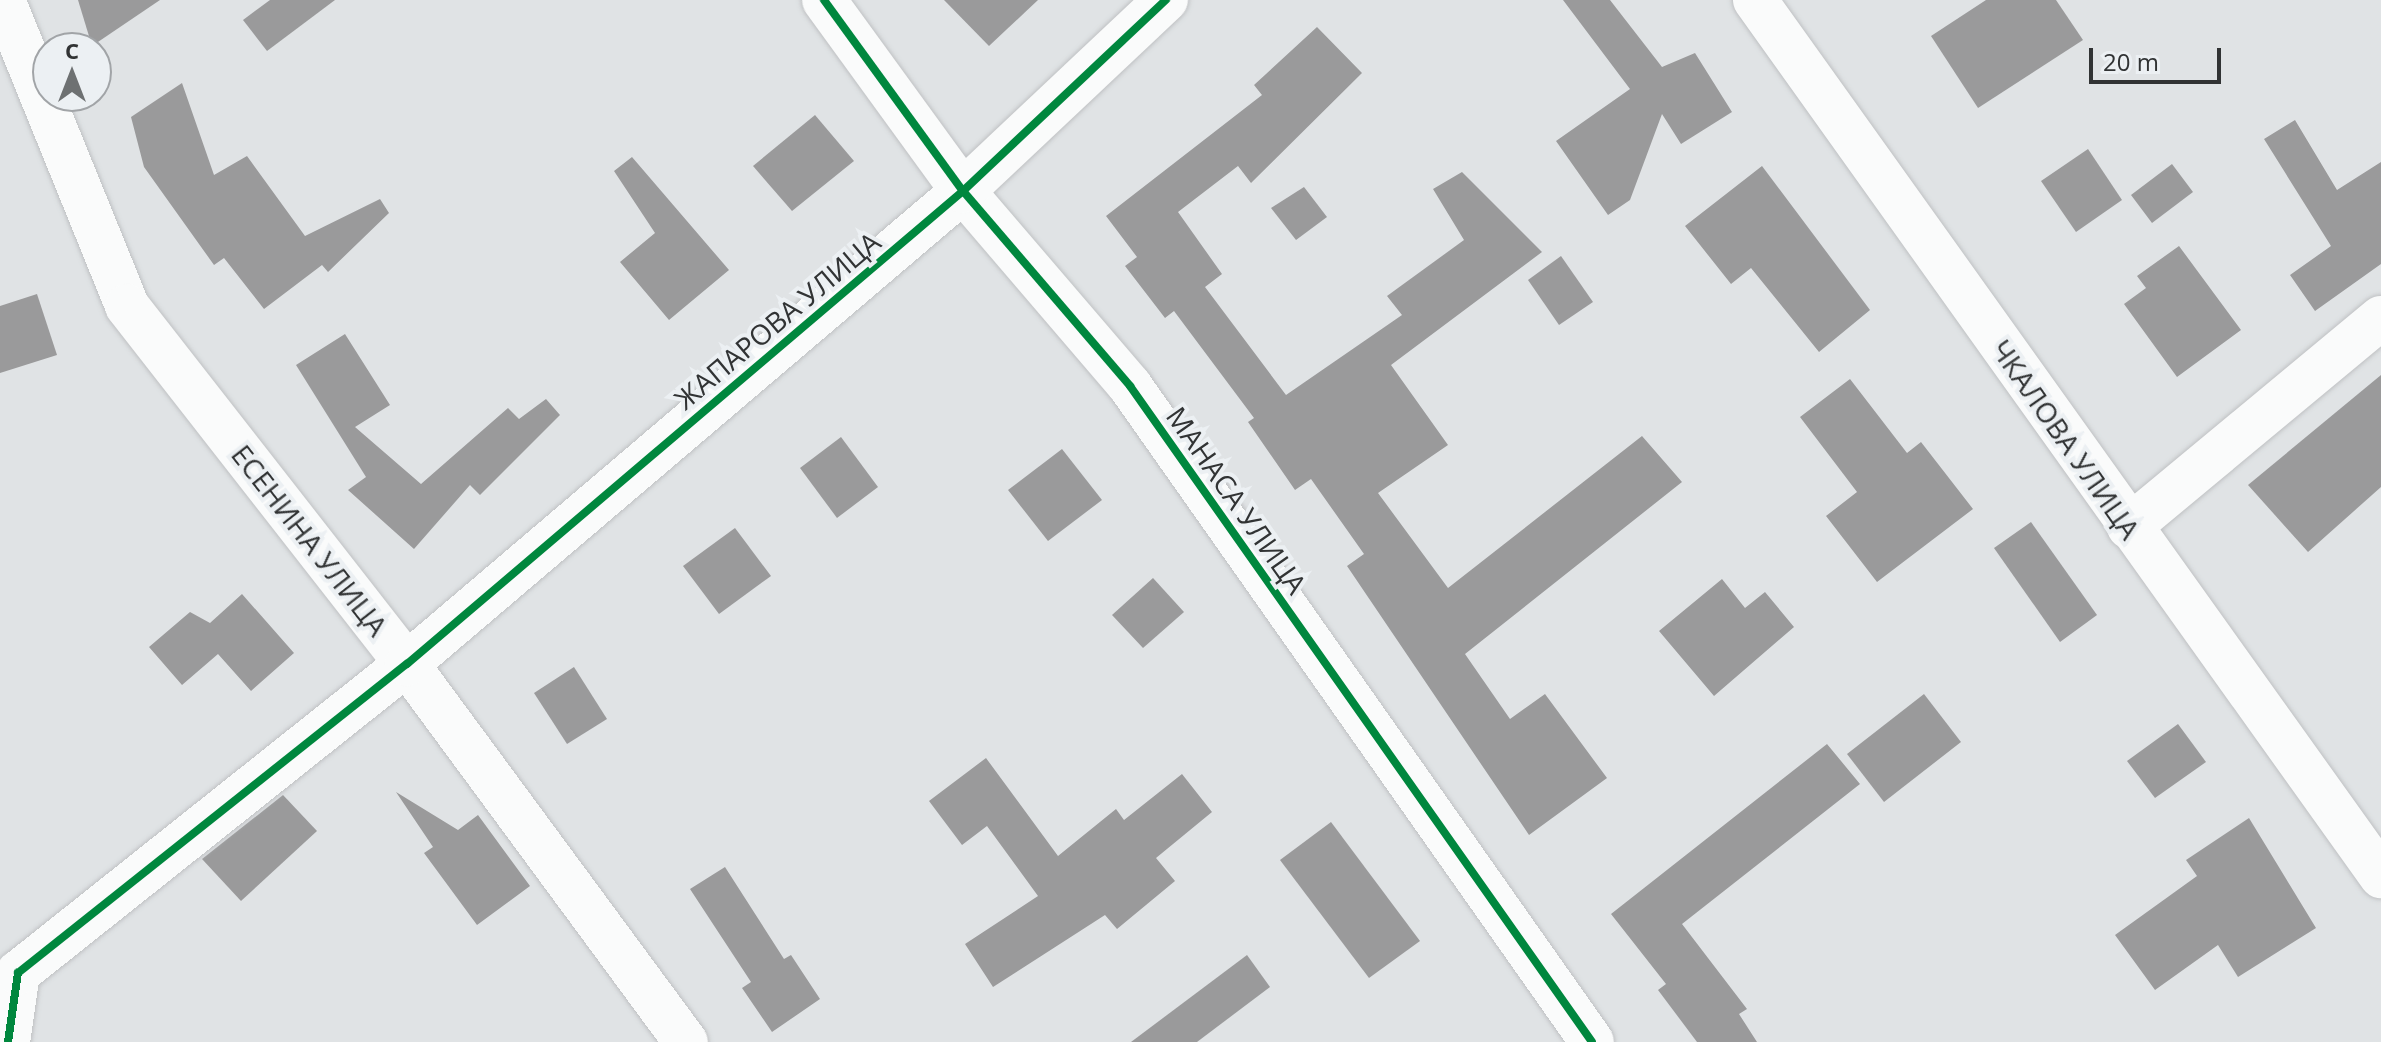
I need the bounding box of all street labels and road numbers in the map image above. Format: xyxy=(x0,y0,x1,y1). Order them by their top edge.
street label: ЖАПАРОВА УЛИЦА xyxy=(668,224,886,416)
street label: ЧКАЛОВА УЛИЦА xyxy=(1985,333,2147,545)
street label: МАНАСА УЛИЦА xyxy=(1160,400,1314,600)
street label: ЕСЕНИНА УЛИЦА xyxy=(225,438,395,642)

